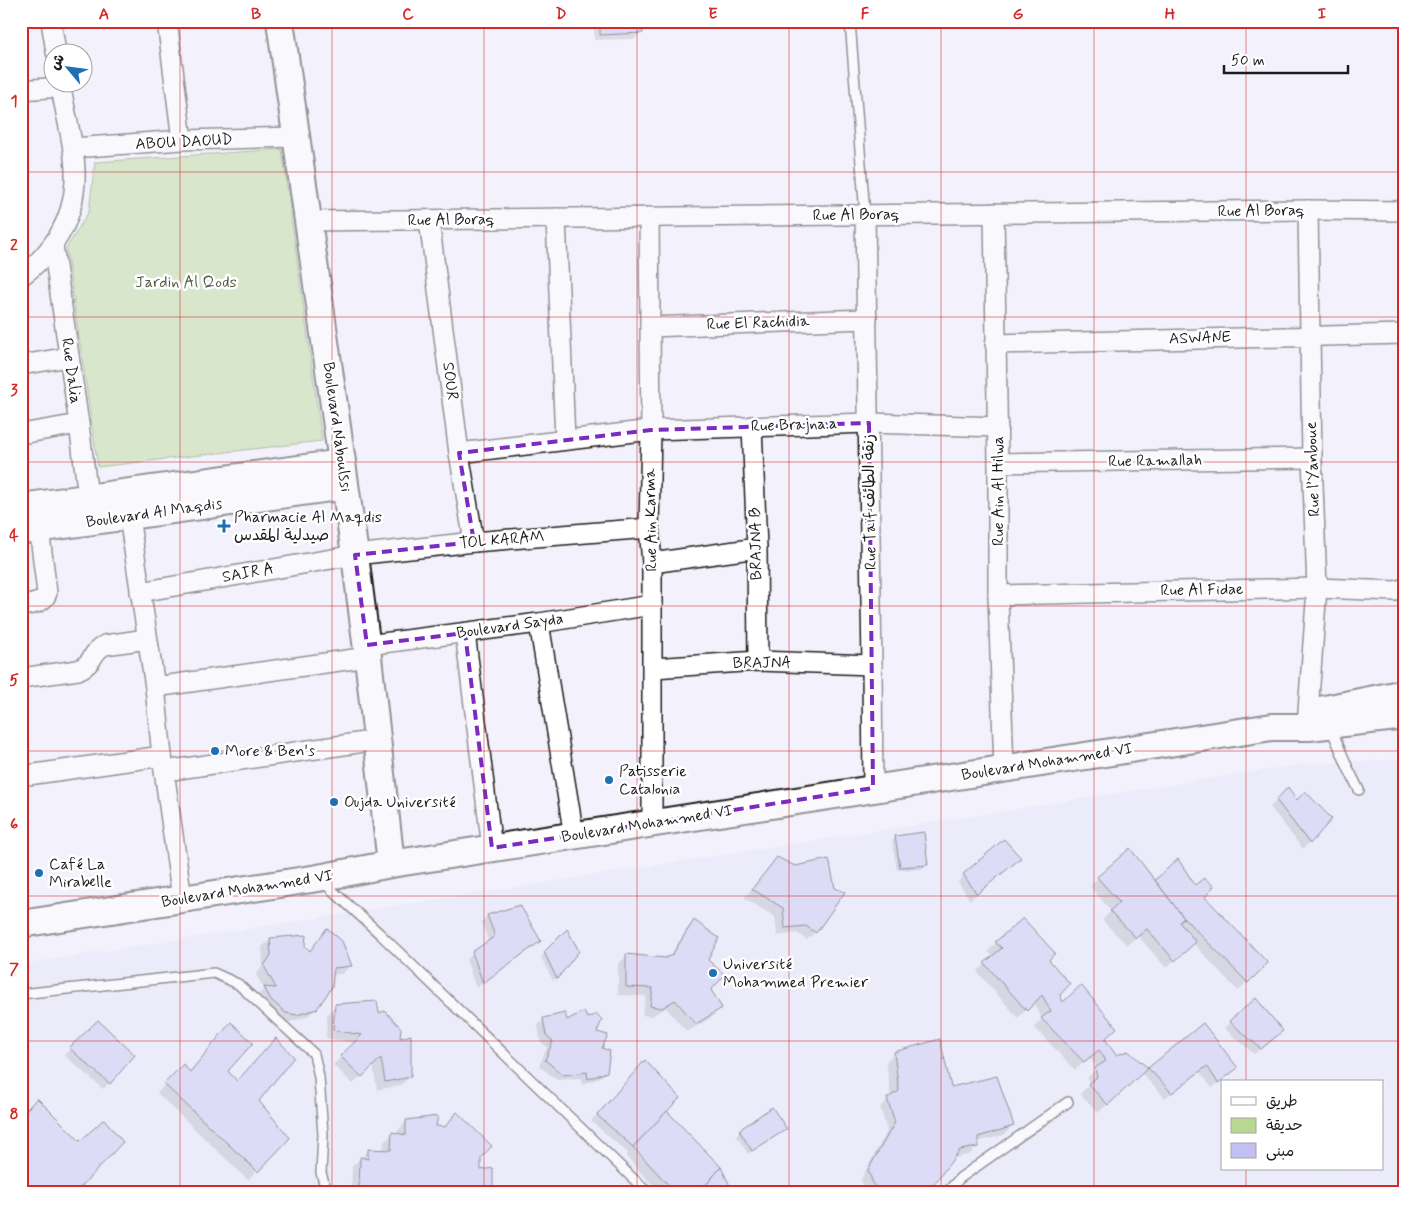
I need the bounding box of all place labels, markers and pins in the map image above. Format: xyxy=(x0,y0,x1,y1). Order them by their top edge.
place label: Pharmacie Al Maqdis صيدلية المقدس xyxy=(234,507,382,546)
marker: Pharmacie Al Maqdis صيدلية المقدس xyxy=(218,520,230,532)
place label: More & Ben's xyxy=(225,741,315,762)
marker: More & Ben's xyxy=(209,745,221,757)
place label: Patisserie Catalonia xyxy=(619,761,687,800)
marker: Patisserie Catalonia xyxy=(603,774,615,786)
place label: Oujda Université xyxy=(344,792,456,813)
marker: Oujda Université xyxy=(328,796,340,808)
place label: Café La Mirabelle xyxy=(49,854,112,893)
marker: Café La Mirabelle xyxy=(33,867,45,879)
place label: Université Mohammed Premier xyxy=(723,954,869,993)
marker: Université Mohammed Premier xyxy=(707,967,719,979)

